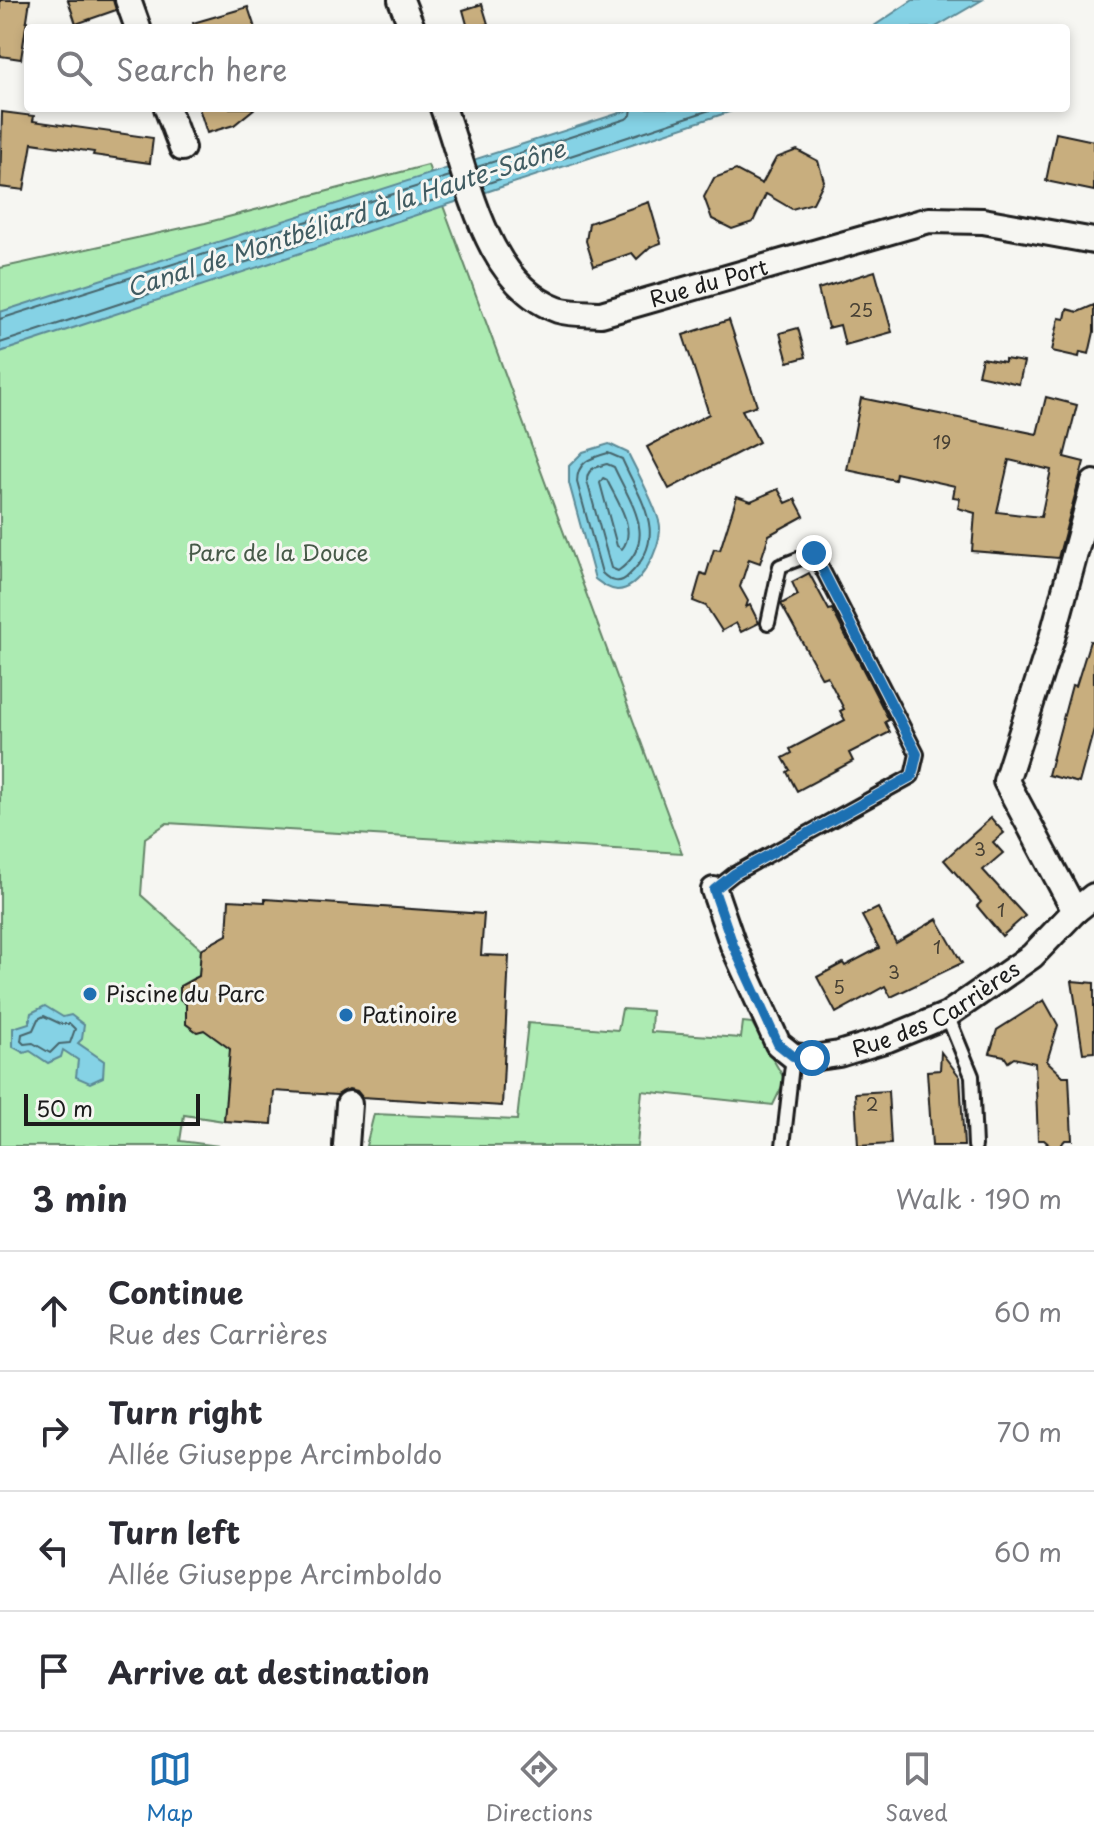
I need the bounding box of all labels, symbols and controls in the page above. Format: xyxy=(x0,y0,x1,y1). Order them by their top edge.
search box xyxy=(24,24,1070,112)
icon: search xyxy=(52,46,96,90)
text: Search here xyxy=(116,46,288,91)
water label: Canal de Montbéliard à la Haute-Saône xyxy=(121,129,570,305)
street label: Rue du Port xyxy=(645,249,771,314)
house number: 25 xyxy=(849,296,873,323)
house number: 19 xyxy=(933,428,951,455)
park label: Parc de la Douce xyxy=(187,535,369,568)
route end xyxy=(796,535,832,571)
house number: 3 xyxy=(974,835,986,862)
house number: 1 xyxy=(997,896,1005,923)
house number: 1 xyxy=(933,933,941,960)
street label: Rue des Carrières xyxy=(848,951,1026,1064)
house number: 3 xyxy=(888,958,900,985)
house number: 5 xyxy=(833,973,845,1000)
place label: Piscine du Parc xyxy=(106,976,265,1009)
marker: Piscine du Parc xyxy=(81,985,99,1003)
place label: Patinoire xyxy=(362,997,457,1030)
marker: Patinoire xyxy=(337,1006,355,1024)
route start xyxy=(794,1040,830,1076)
scale bar xyxy=(24,1090,200,1126)
house number: 2 xyxy=(866,1090,878,1117)
text: 50 m xyxy=(36,1091,93,1124)
text: 3 min xyxy=(32,1172,128,1224)
text: Walk · 190 m xyxy=(896,1179,1062,1218)
text: Continue xyxy=(108,1269,243,1314)
icon: ahead xyxy=(32,1289,76,1333)
text: 60 m xyxy=(994,1292,1062,1331)
text: Rue des Carrières xyxy=(108,1314,328,1353)
text: Turn right xyxy=(108,1389,263,1434)
icon: right xyxy=(32,1409,76,1453)
text: 70 m xyxy=(997,1412,1062,1451)
text: Allée Giuseppe Arcimboldo xyxy=(108,1434,442,1473)
text: Turn left xyxy=(108,1509,240,1554)
icon: left xyxy=(32,1529,76,1573)
text: 60 m xyxy=(994,1532,1062,1571)
text: Allée Giuseppe Arcimboldo xyxy=(108,1554,442,1593)
icon: arrive xyxy=(32,1649,76,1693)
text: Arrive at destination xyxy=(108,1649,430,1694)
tab: Map xyxy=(146,1747,193,1828)
tab: Directions xyxy=(486,1747,593,1828)
tab: Saved xyxy=(885,1747,948,1828)

